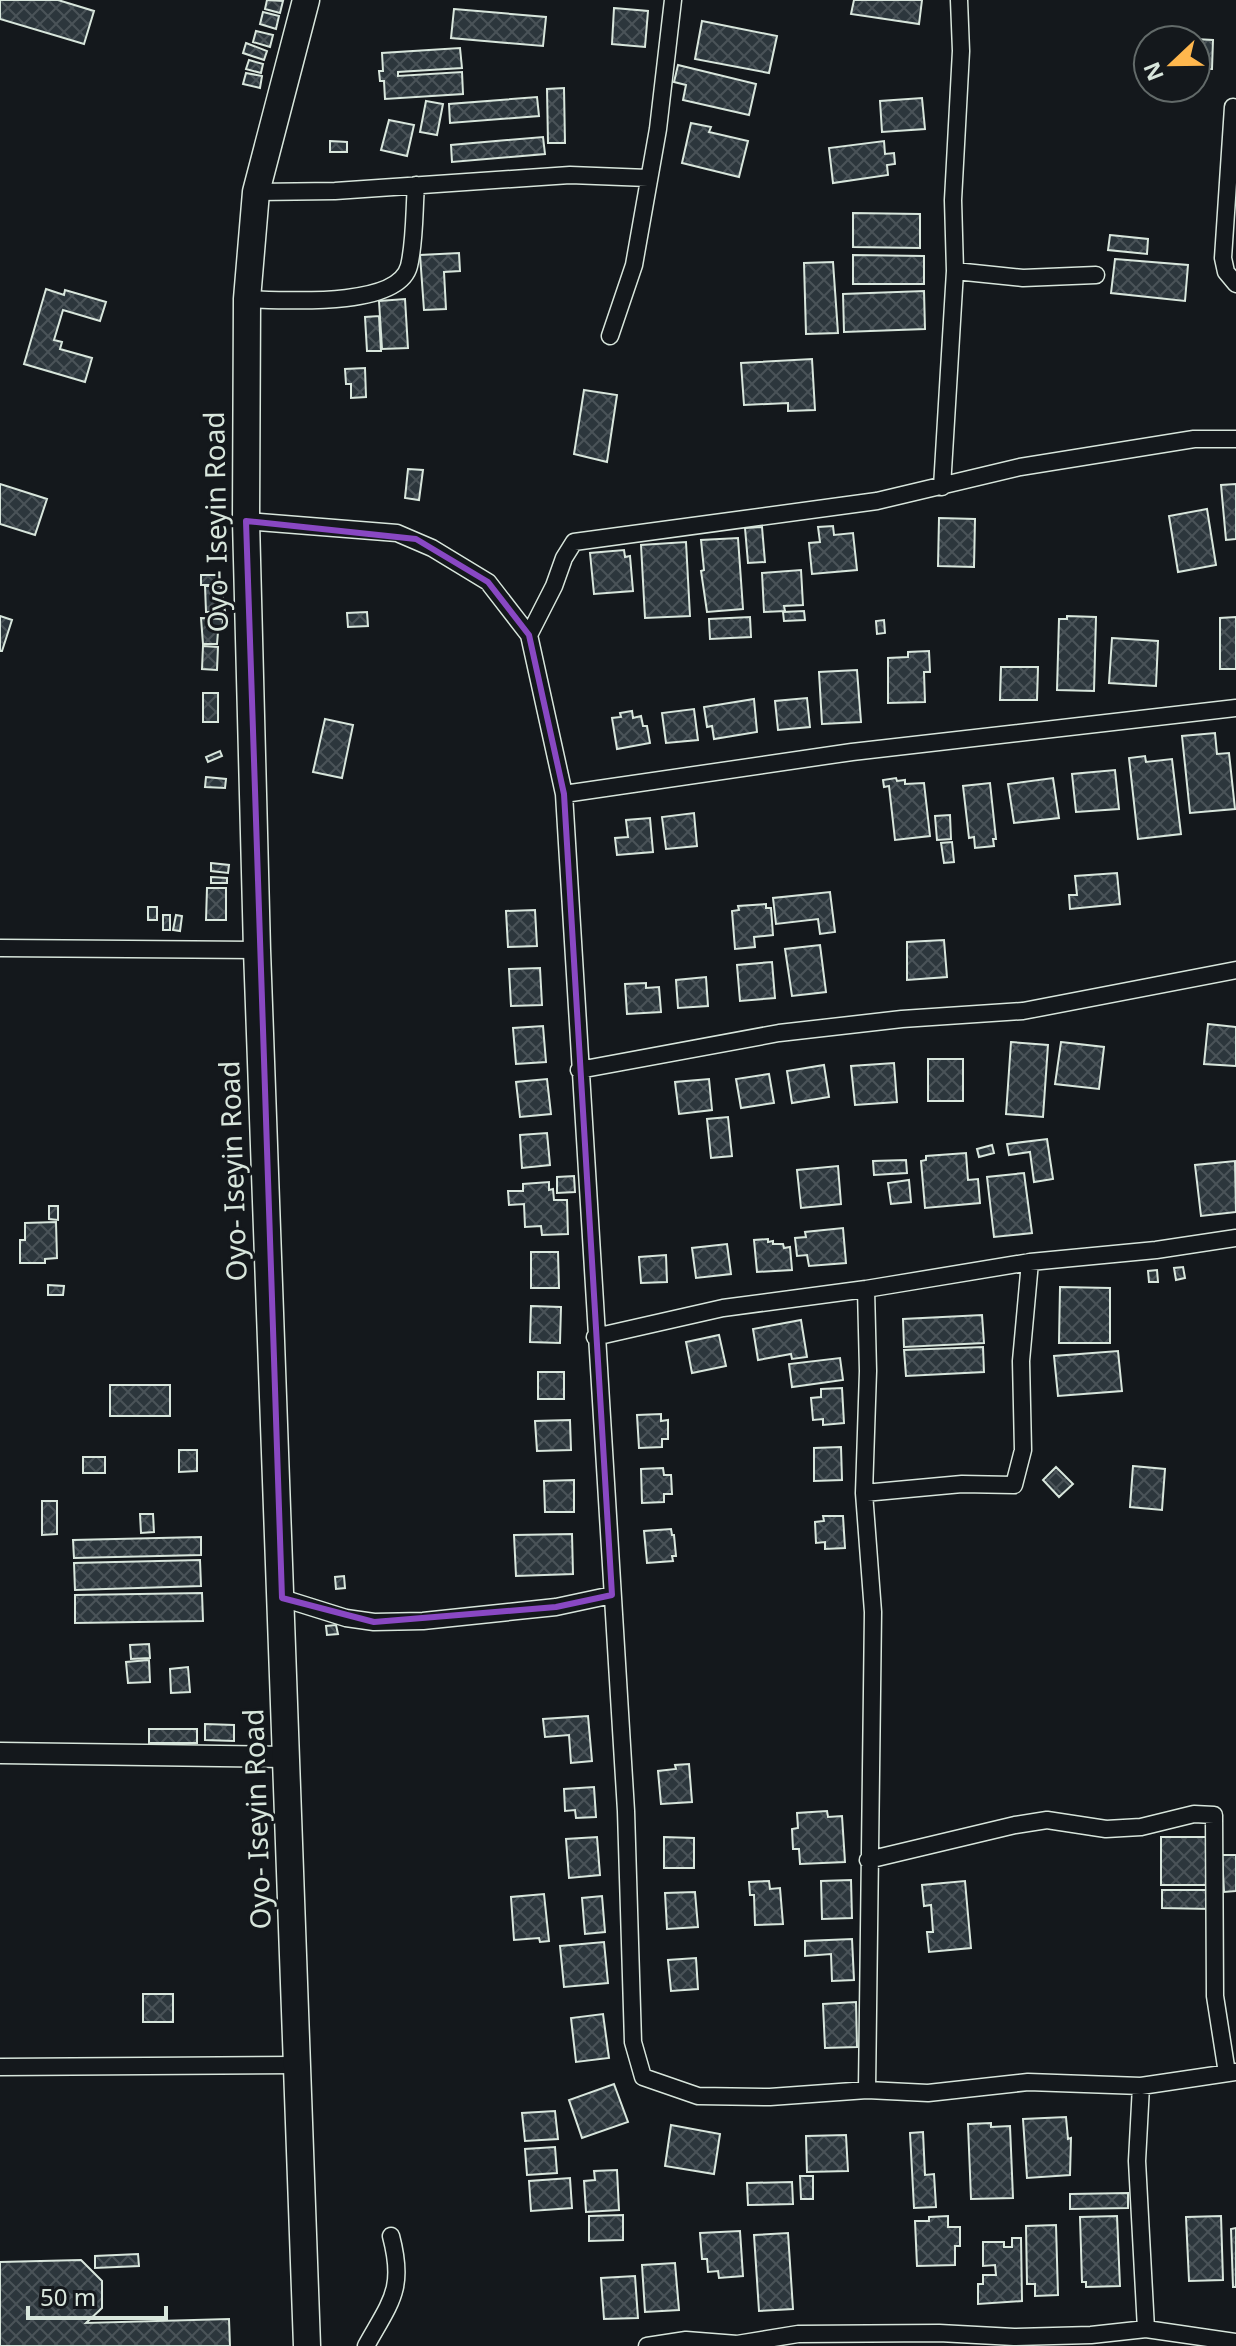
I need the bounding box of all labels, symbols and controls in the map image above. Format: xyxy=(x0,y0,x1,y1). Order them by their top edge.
north arrow xyxy=(1132,24,1212,104)
text: N xyxy=(1135,58,1170,86)
street label: Oyo- Iseyin Road xyxy=(194,411,236,633)
street label: Oyo- Iseyin Road xyxy=(209,1060,255,1282)
street label: Oyo- Iseyin Road xyxy=(233,1708,279,1930)
scale bar xyxy=(28,2270,166,2320)
text: 50 m xyxy=(40,2280,96,2313)

